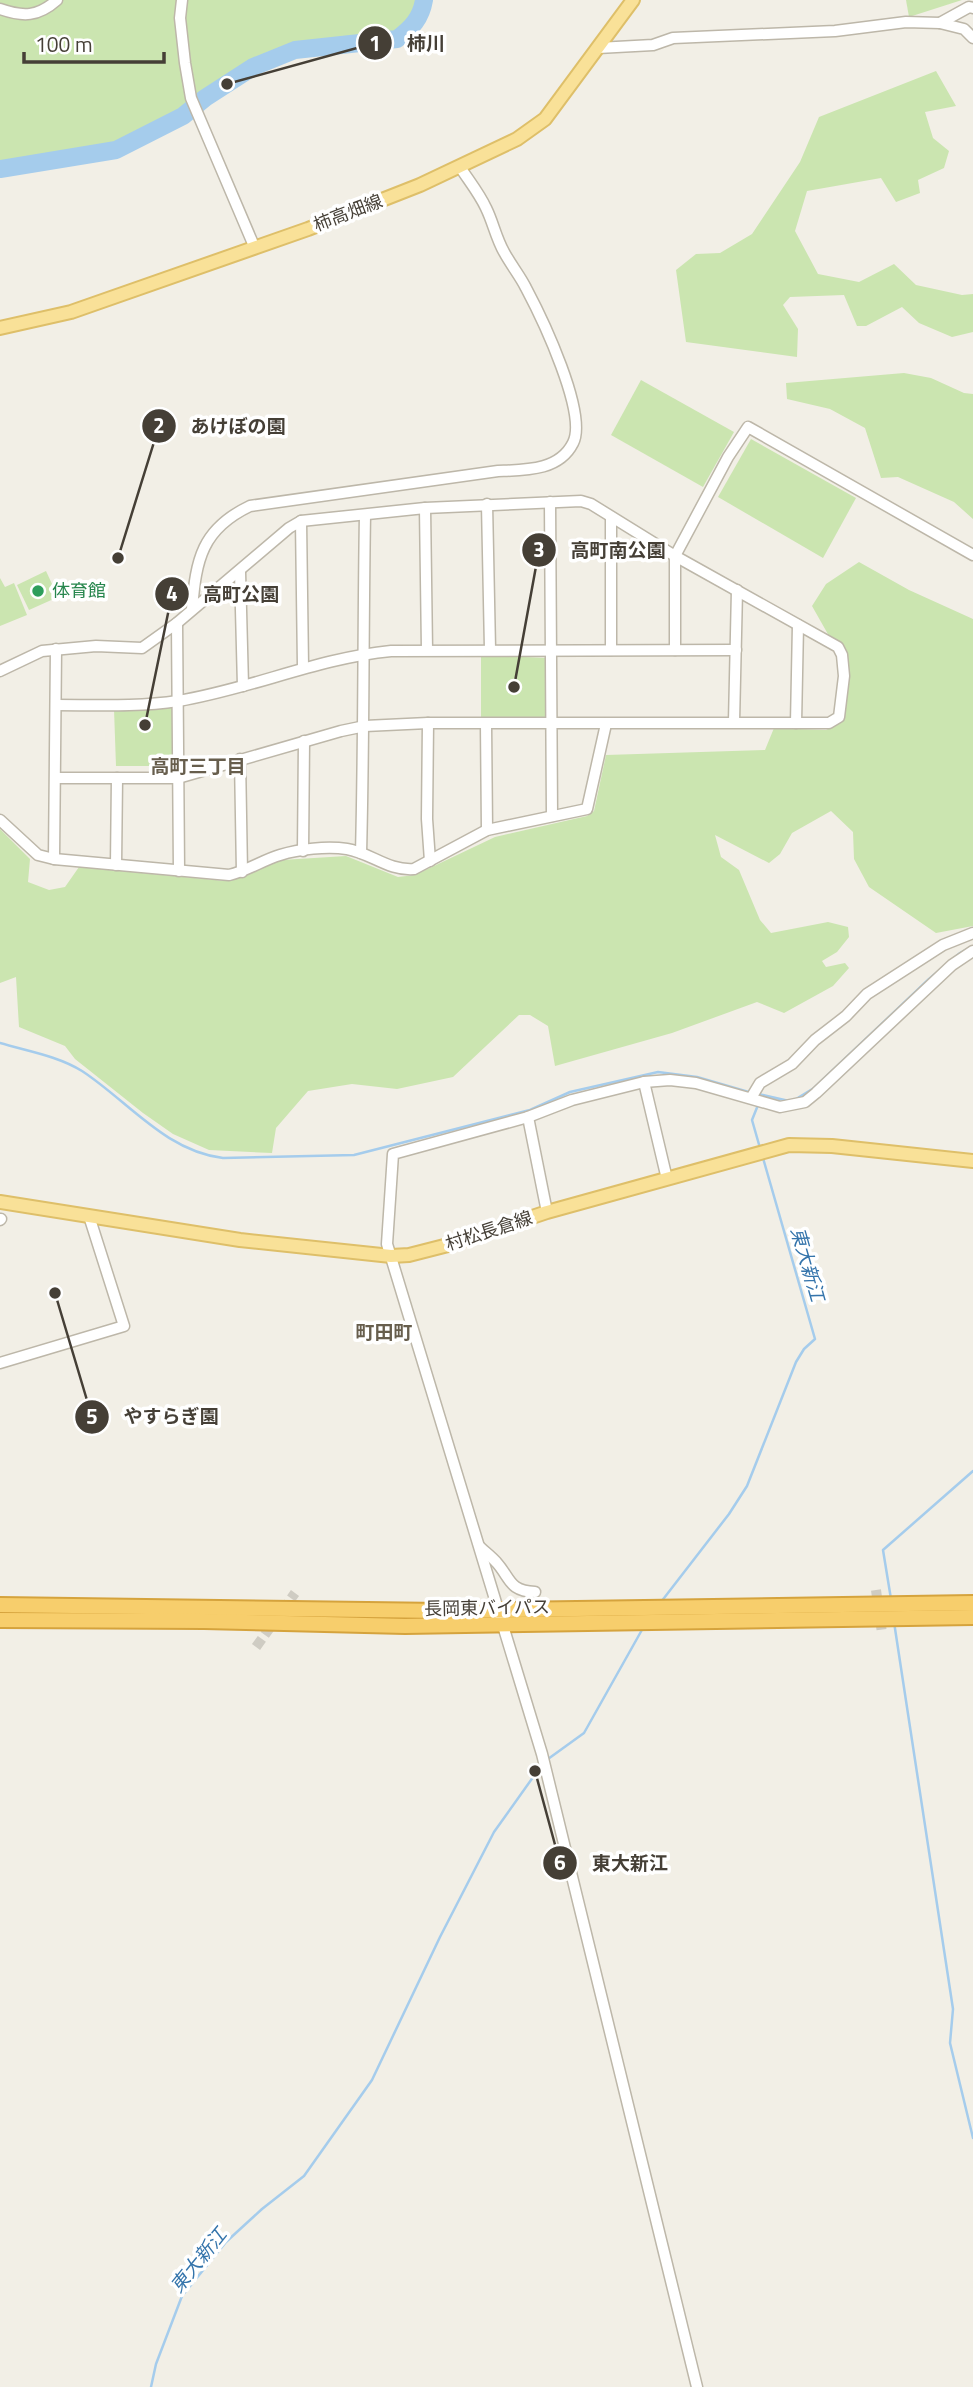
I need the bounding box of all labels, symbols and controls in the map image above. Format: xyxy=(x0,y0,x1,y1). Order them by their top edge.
scale bar xyxy=(24,21,164,65)
callout: 柿川 xyxy=(358,23,459,63)
text: 1 xyxy=(369,27,381,59)
text: 100 m xyxy=(35,28,92,60)
text: 柿川 xyxy=(407,28,445,57)
street label: 柿高畑線 xyxy=(309,187,386,238)
callout: あけぼの園 xyxy=(141,406,299,446)
text: 2 xyxy=(153,409,165,441)
text: あけぼの園 xyxy=(190,411,286,440)
callout: 高町南公園 xyxy=(521,530,679,570)
text: 3 xyxy=(533,533,545,565)
text: 高町南公園 xyxy=(570,535,666,564)
callout: 高町公園 xyxy=(154,574,293,614)
place label: 体育館 xyxy=(52,577,106,604)
text: 4 xyxy=(166,577,178,609)
text: 高町公園 xyxy=(203,579,279,608)
marker: 体育館 xyxy=(30,583,46,599)
district label: 高町三丁目 xyxy=(150,751,246,780)
street label: 村松長倉線 xyxy=(442,1204,536,1257)
water label: 東大新江 xyxy=(784,1223,833,1306)
district label: 町田町 xyxy=(355,1317,413,1346)
callout: やすらぎ園 xyxy=(74,1397,232,1437)
text: 5 xyxy=(86,1400,98,1432)
text: やすらぎ園 xyxy=(123,1401,219,1430)
street label: 長岡東バイパス xyxy=(424,1593,550,1622)
callout: 東大新江 xyxy=(543,1843,682,1883)
text: 6 xyxy=(554,1846,566,1878)
text: 東大新江 xyxy=(592,1848,668,1877)
water label: 東大新江 xyxy=(162,2219,234,2298)

